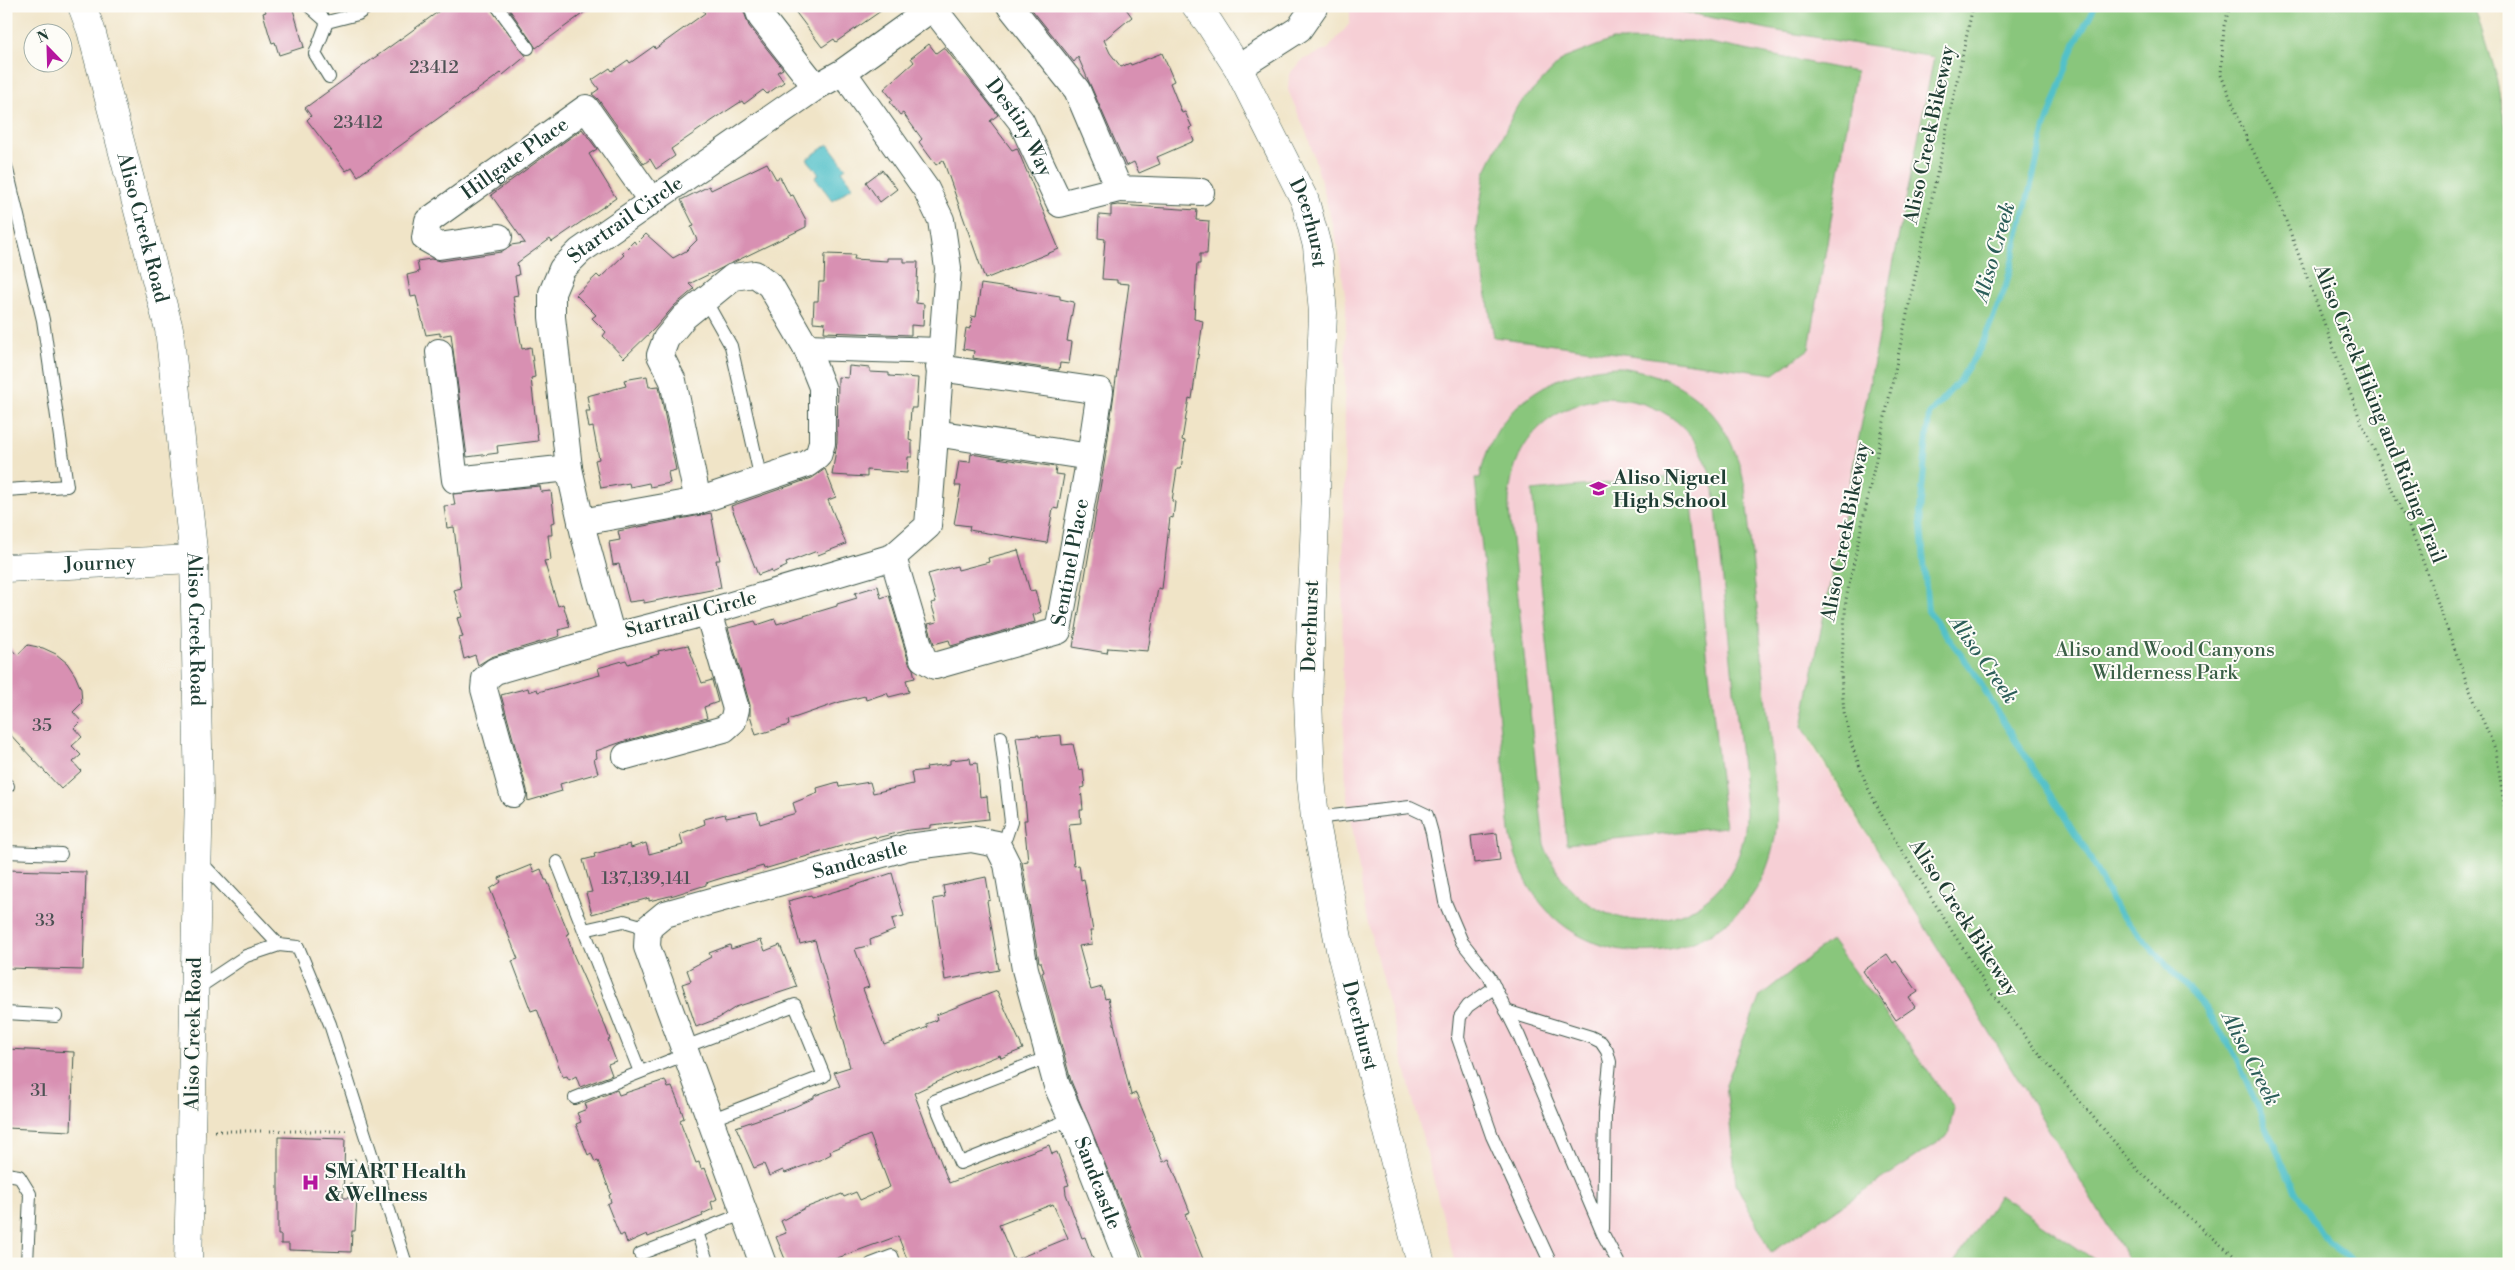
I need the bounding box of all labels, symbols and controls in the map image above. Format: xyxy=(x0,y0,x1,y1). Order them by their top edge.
north arrow xyxy=(22,22,72,72)
text: N xyxy=(35,27,52,47)
street label: Aliso Creek Bikeway xyxy=(1899,43,1961,228)
house number: 23412 xyxy=(409,56,459,79)
street label: Destiny Way xyxy=(980,74,1058,181)
house number: 23412 xyxy=(333,111,383,134)
street label: Hillgate Place xyxy=(456,112,574,206)
street label: Aliso Creek Road xyxy=(111,149,174,306)
street label: Startrail Circle xyxy=(562,171,688,269)
street label: Deerhurst xyxy=(1283,174,1331,269)
water label: Aliso Creek xyxy=(1968,199,2022,307)
street label: Aliso Creek Hiking and Riding Trail xyxy=(2307,260,2451,567)
street label: Aliso Creek Bikeway xyxy=(1816,440,1876,625)
place label: Aliso Niguel High School xyxy=(1612,466,1727,514)
school or university icon: Aliso Niguel High School xyxy=(1589,479,1609,499)
street label: Sentinel Place xyxy=(1047,496,1095,628)
street label: Journey xyxy=(62,549,137,578)
street label: Aliso Creek Road xyxy=(181,550,210,707)
street label: Deerhurst xyxy=(1297,580,1325,672)
street label: Startrail Circle xyxy=(622,585,760,645)
water label: Aliso Creek xyxy=(1942,609,2023,709)
park label: Aliso and Wood Canyons Wilderness Park xyxy=(2054,638,2275,686)
house number: 35 xyxy=(32,714,52,737)
street label: Aliso Creek Bikeway xyxy=(1902,834,2023,1001)
street label: Sandcastle xyxy=(810,835,910,885)
house number: 137,139,141 xyxy=(601,867,691,890)
house number: 33 xyxy=(35,909,55,932)
street label: Aliso Creek Road xyxy=(180,956,208,1112)
street label: Deerhurst xyxy=(1336,978,1383,1074)
water label: Aliso Creek xyxy=(2214,1006,2285,1111)
house number: 31 xyxy=(30,1079,48,1102)
street label: Sandcastle xyxy=(1068,1133,1127,1233)
place label: SMART Health & Wellness xyxy=(325,1160,467,1208)
hospital icon: SMART Health & Wellness xyxy=(301,1173,321,1193)

